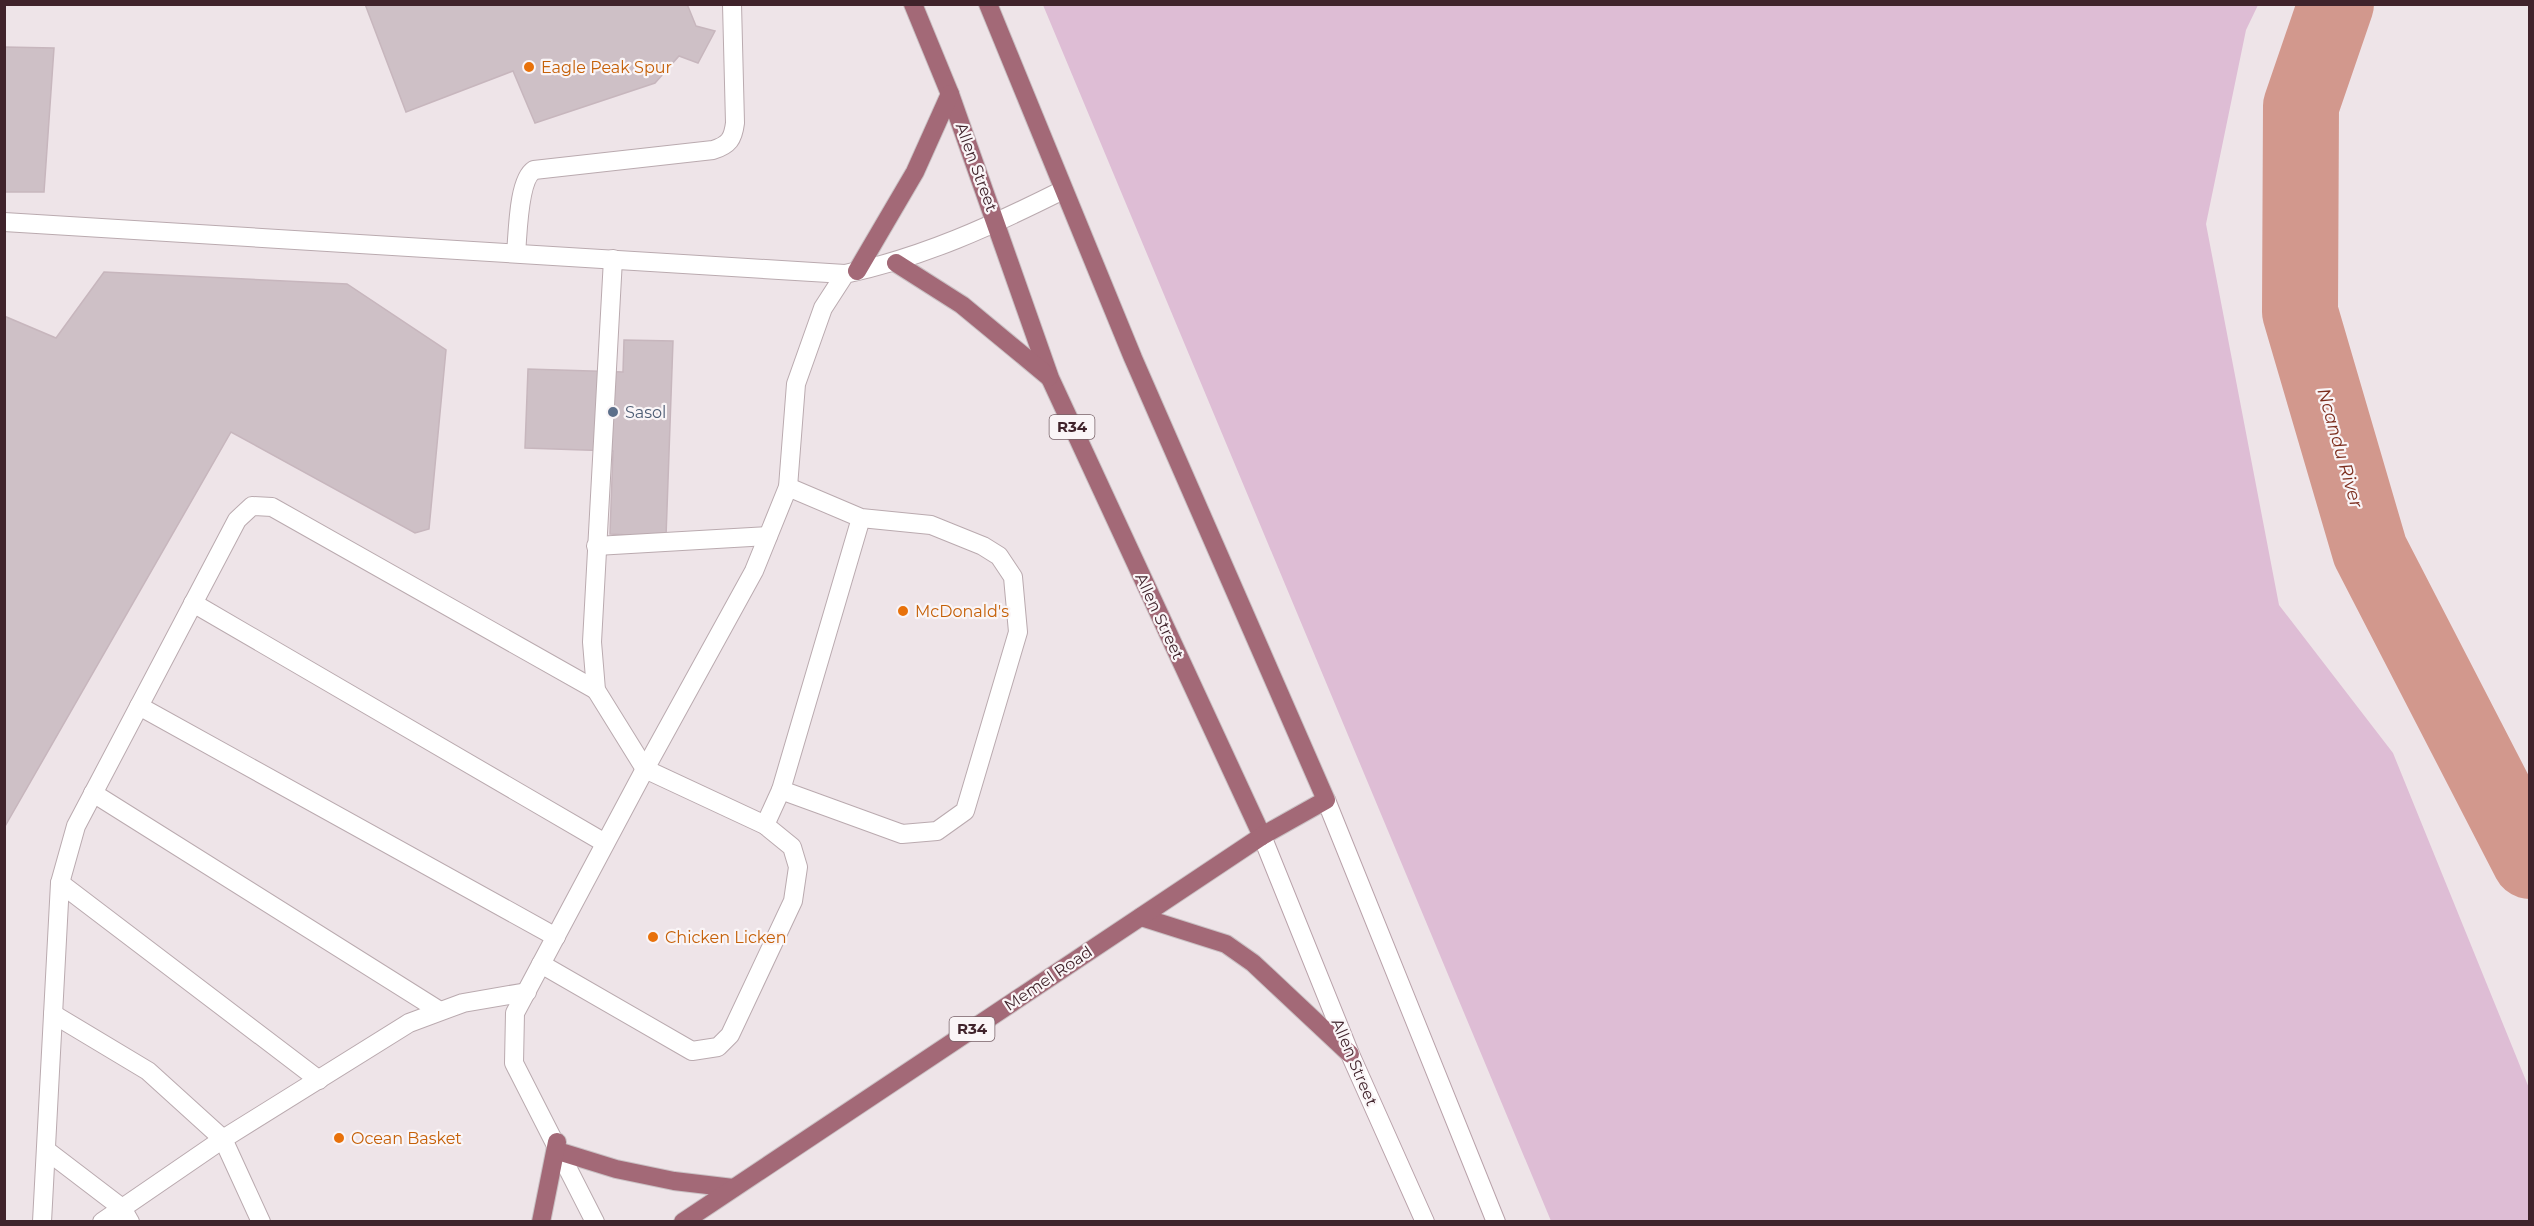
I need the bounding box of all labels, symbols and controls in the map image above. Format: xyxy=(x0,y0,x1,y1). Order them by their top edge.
place label: Eagle Peak Spur xyxy=(541,58,672,77)
marker: Eagle Peak Spur xyxy=(522,60,536,74)
street label: Allen Street xyxy=(952,120,1002,215)
water label: Ncandu River xyxy=(2312,386,2368,511)
place label: Sasol xyxy=(625,403,666,422)
marker: Sasol xyxy=(606,405,620,419)
road number: R34 xyxy=(1050,415,1094,439)
street label: Allen Street xyxy=(1131,570,1188,663)
place label: McDonald's xyxy=(915,602,1009,621)
marker: McDonald's xyxy=(896,604,910,618)
place label: Chicken Licken xyxy=(665,928,787,947)
marker: Chicken Licken xyxy=(646,930,660,944)
street label: Memel Road xyxy=(1001,942,1096,1015)
street label: Allen Street xyxy=(1328,1016,1382,1109)
road number: R34 xyxy=(950,1017,994,1041)
place label: Ocean Basket xyxy=(351,1129,462,1148)
marker: Ocean Basket xyxy=(332,1131,346,1145)

